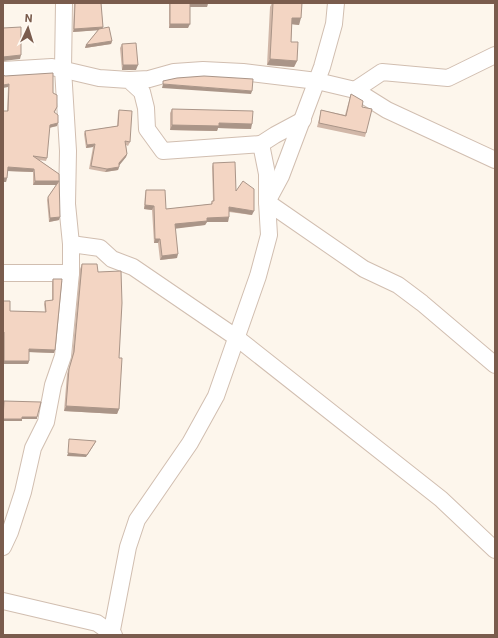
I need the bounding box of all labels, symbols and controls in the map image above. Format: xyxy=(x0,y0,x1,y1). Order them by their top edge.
north arrow xyxy=(8,8,48,48)
text: N xyxy=(24,12,33,25)

